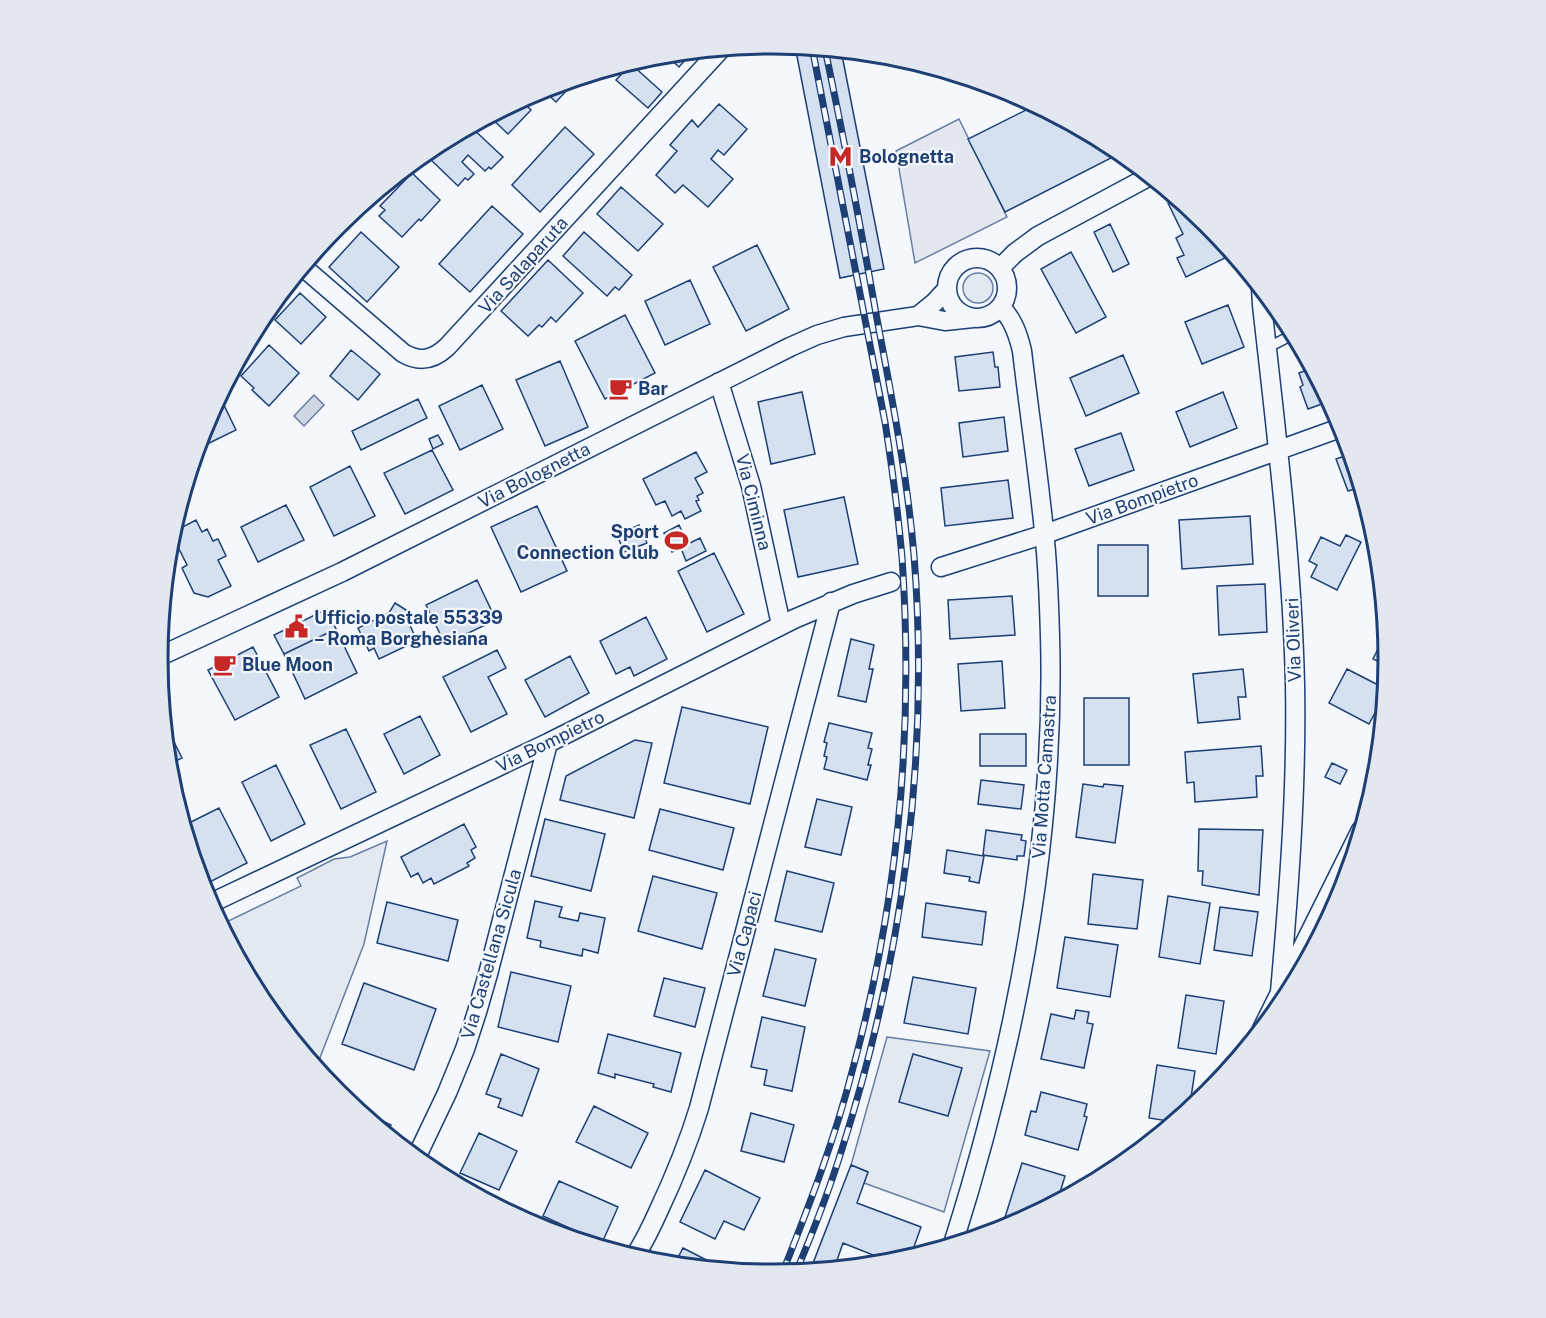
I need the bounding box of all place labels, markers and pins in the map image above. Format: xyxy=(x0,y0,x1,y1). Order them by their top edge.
metro station icon: Bolognetta xyxy=(828,143,854,169)
place label: Bolognetta xyxy=(859,146,954,167)
cafe icon: Bar xyxy=(607,375,633,401)
place label: Bar xyxy=(638,378,669,399)
place label: Sport Connection Club xyxy=(517,521,659,563)
sports icon: Sport Connection Club xyxy=(664,528,690,554)
place label: Ufficio postale 55339 – Roma Borghesiana xyxy=(314,607,503,649)
public building icon: Ufficio postale 55339 – Roma Borghesiana xyxy=(283,614,309,640)
cafe icon: Blue Moon xyxy=(211,651,237,677)
place label: Blue Moon xyxy=(242,654,333,675)

